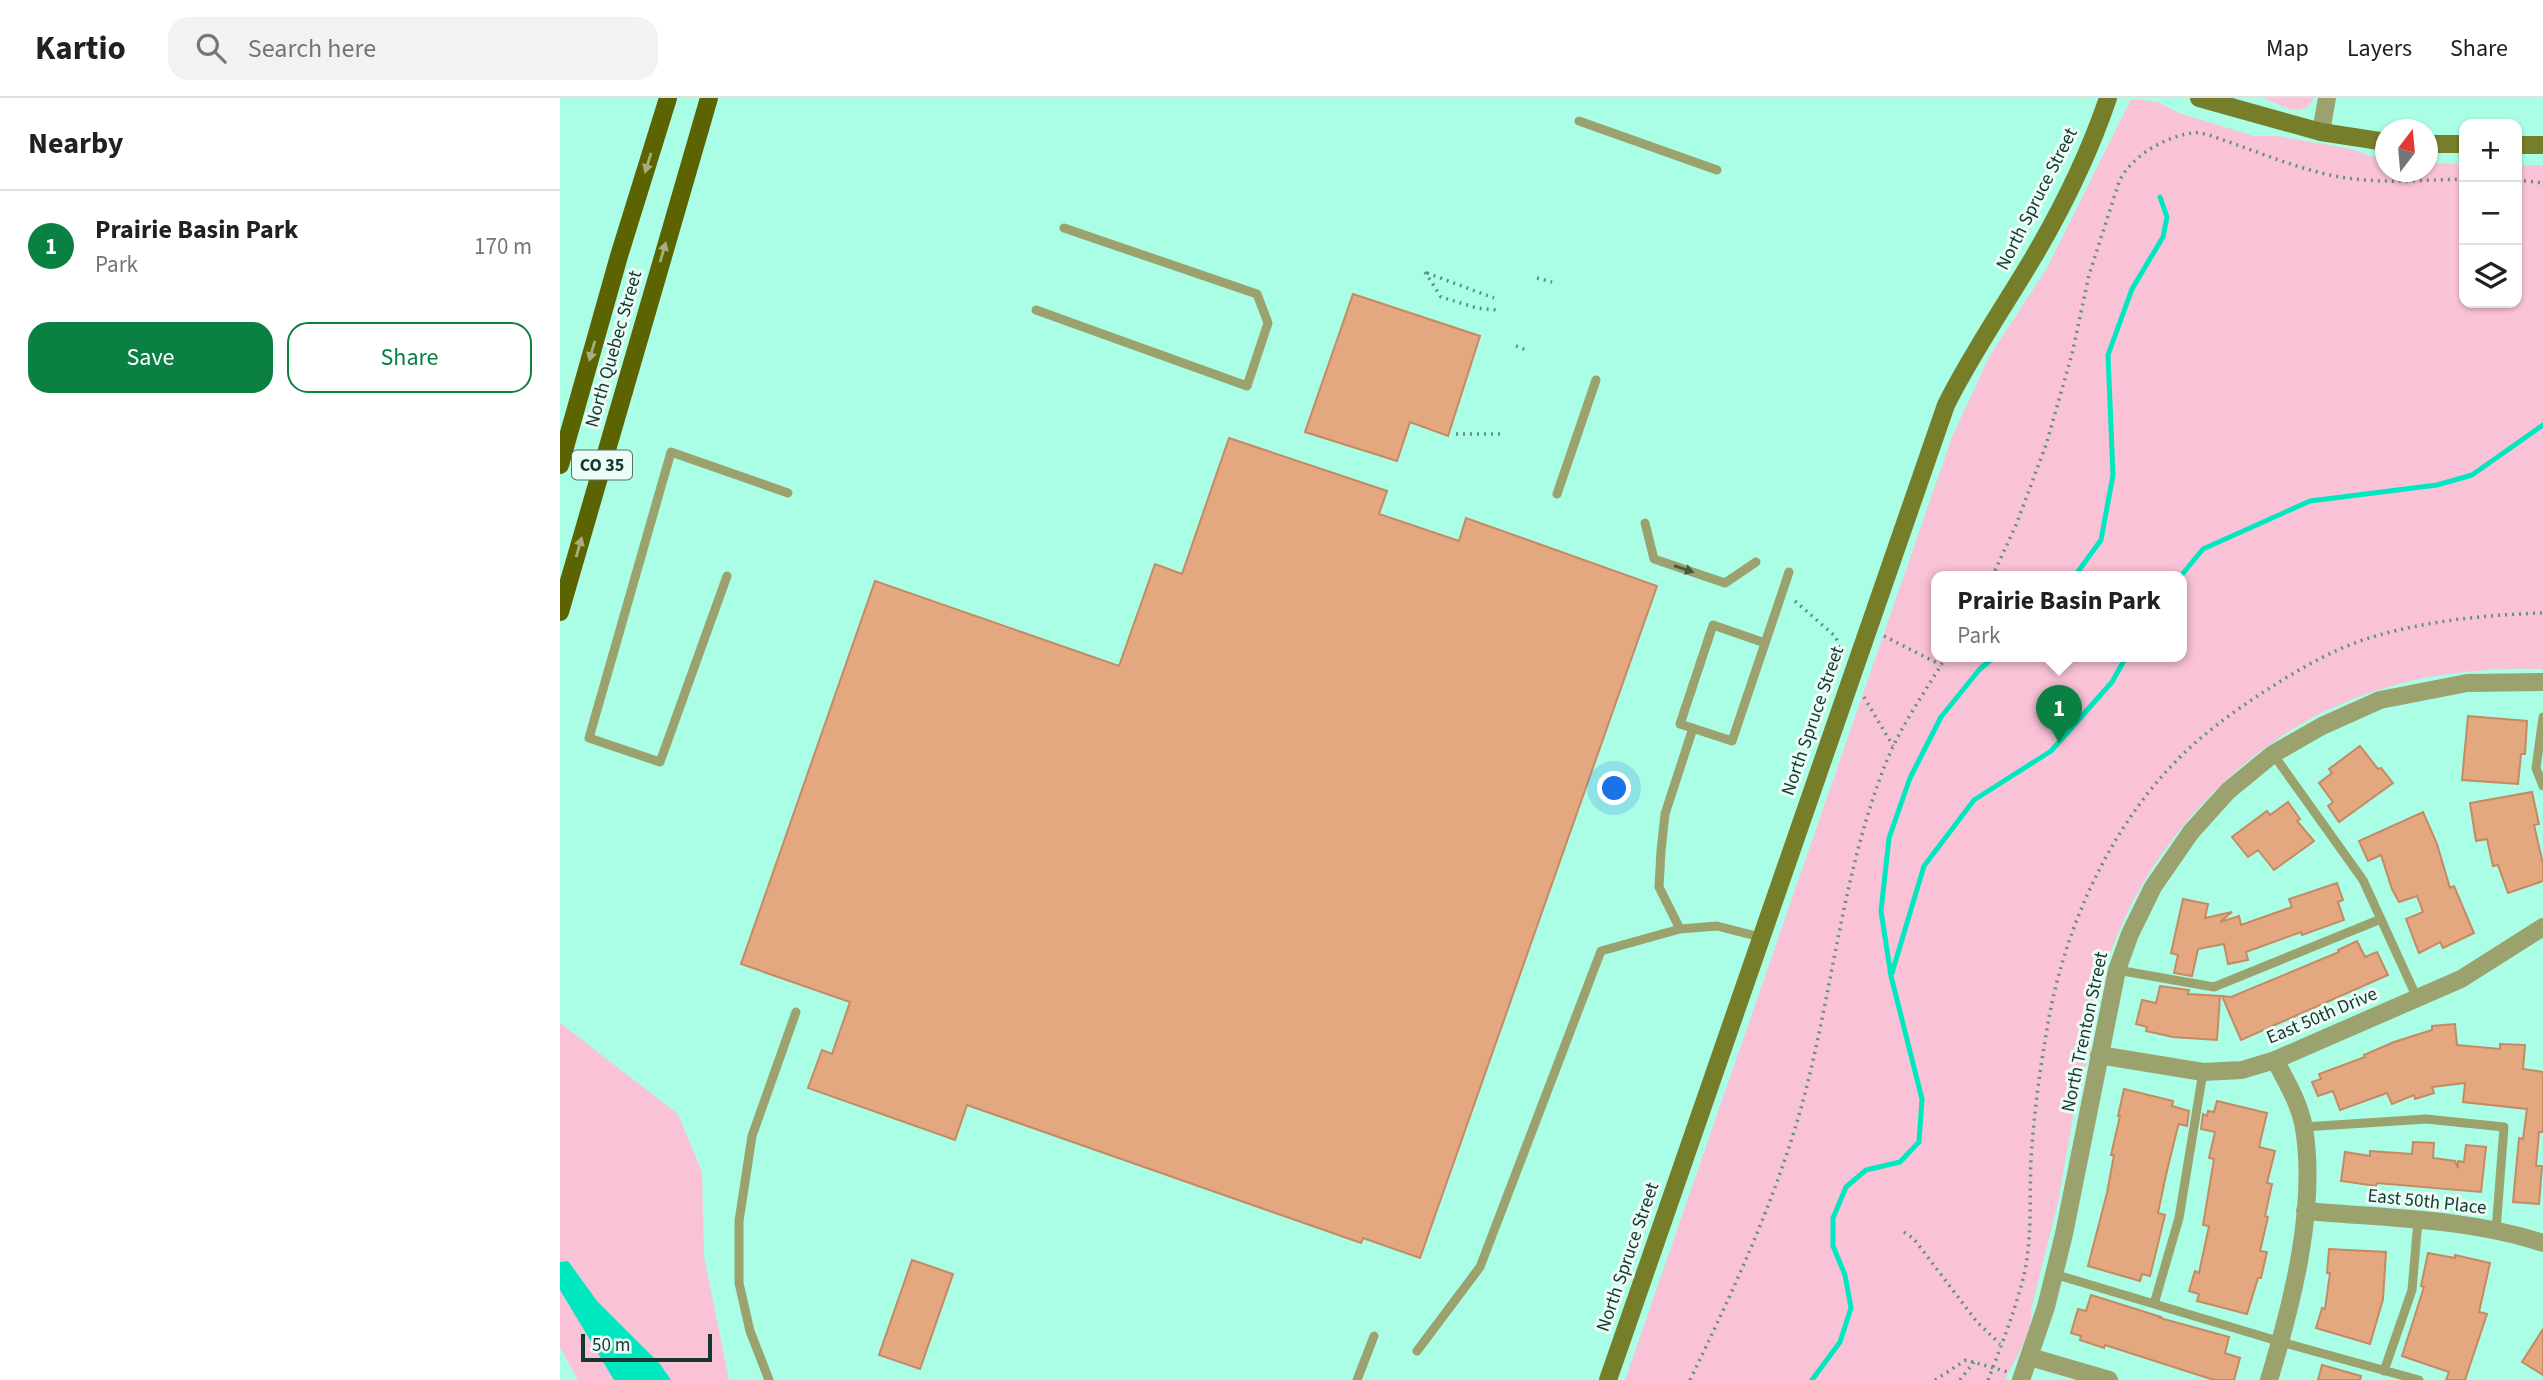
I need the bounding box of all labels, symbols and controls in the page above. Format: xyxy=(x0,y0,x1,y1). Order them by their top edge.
search box xyxy=(168,17,658,80)
text: Kartio xyxy=(35,25,126,72)
icon: search xyxy=(192,29,230,67)
text: Search here xyxy=(248,30,376,67)
text: Map xyxy=(2266,31,2309,66)
text: Layers xyxy=(2347,31,2412,66)
text: Share xyxy=(2450,31,2508,66)
north arrow xyxy=(2375,119,2438,182)
map controls xyxy=(2459,119,2522,308)
button: + xyxy=(2459,119,2522,182)
text: Nearby xyxy=(28,122,123,165)
street label: North Spruce Street xyxy=(1989,123,2085,275)
one-way arrow xyxy=(642,153,653,174)
button: − xyxy=(2459,182,2522,245)
text: Prairie Basin Park xyxy=(95,211,298,248)
text: 1 xyxy=(45,230,57,263)
text: 170 m xyxy=(474,230,532,263)
one-way arrow xyxy=(659,241,669,262)
button: layers xyxy=(2459,245,2522,308)
text: Park xyxy=(95,248,138,281)
street label: North Quebec Street xyxy=(579,267,649,431)
button: Save xyxy=(28,322,273,393)
button: Share xyxy=(287,322,532,393)
one-way arrow xyxy=(586,340,597,362)
road number: CO 35 xyxy=(572,450,632,480)
one-way arrow xyxy=(574,536,584,557)
one-way arrow xyxy=(1674,564,1695,575)
popup xyxy=(1931,571,2187,662)
text: Prairie Basin Park xyxy=(1957,582,2161,619)
text: Park xyxy=(1957,619,2000,652)
street label: North Spruce Street xyxy=(1775,642,1851,799)
pin: 1 xyxy=(2036,685,2082,743)
your location xyxy=(1597,771,1631,805)
street label: North Trenton Street xyxy=(2055,949,2115,1115)
street label: East 50th Drive xyxy=(2262,981,2382,1051)
street label: North Spruce Street xyxy=(1590,1178,1666,1335)
street label: East 50th Place xyxy=(2366,1182,2488,1222)
scale bar xyxy=(581,1331,712,1363)
text: 50 m xyxy=(592,1332,630,1359)

